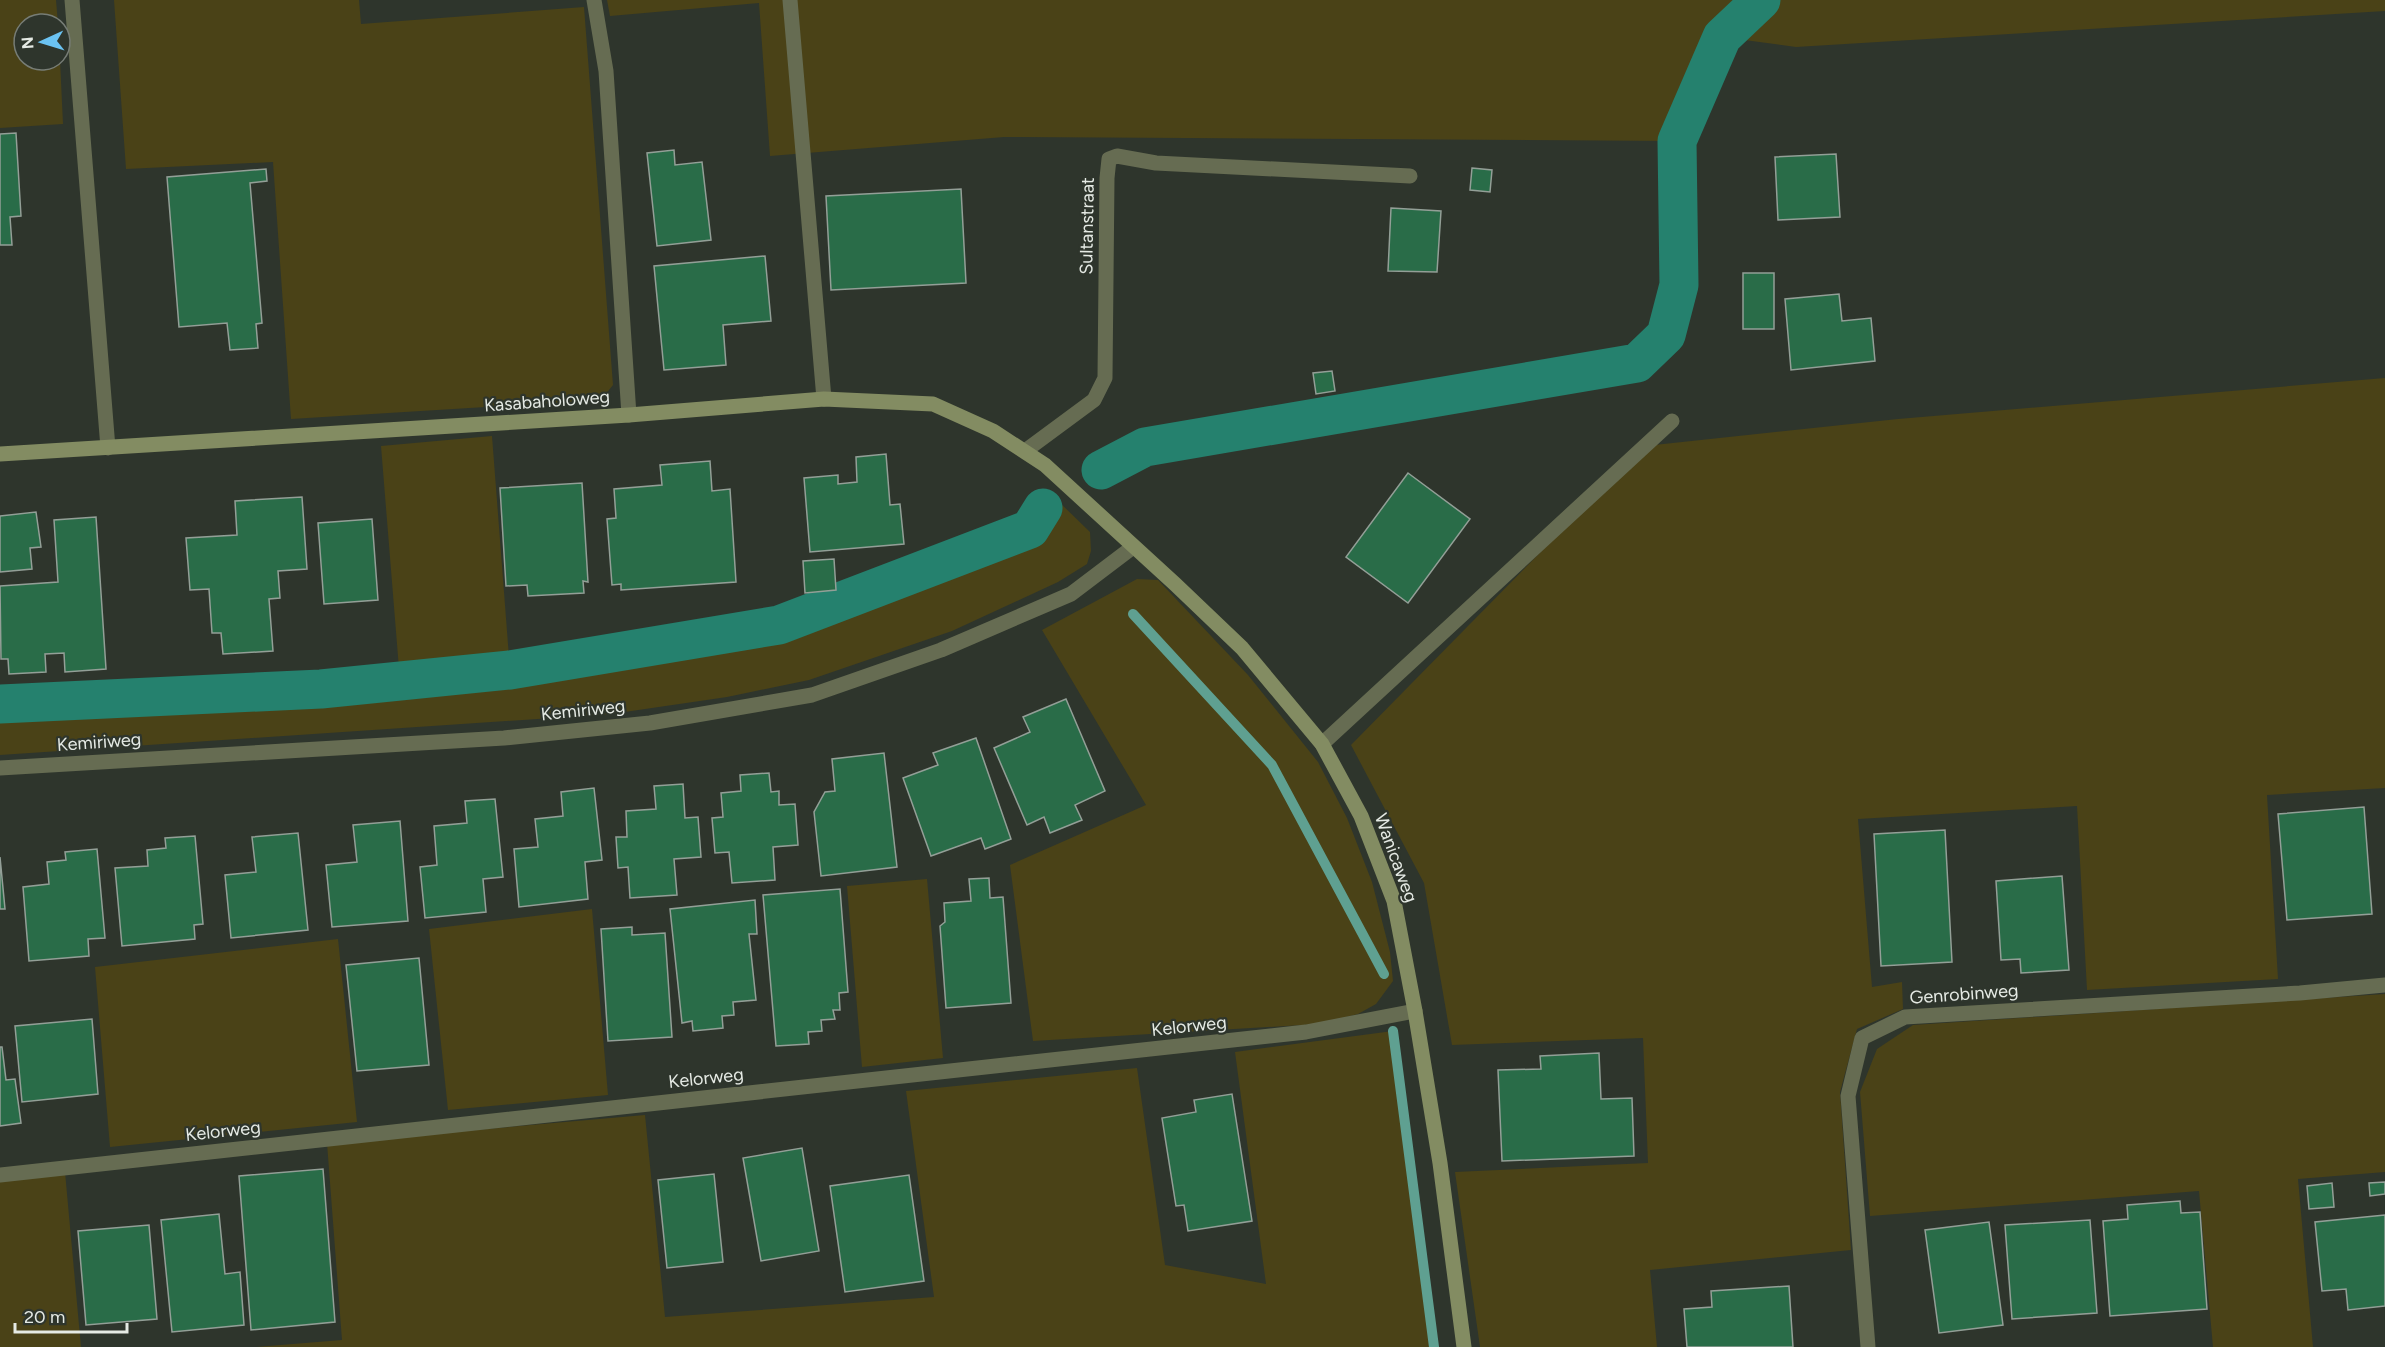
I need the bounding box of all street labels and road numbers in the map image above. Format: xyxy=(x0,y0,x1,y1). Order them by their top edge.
street label: Sultanstraat xyxy=(1075,177,1099,275)
street label: Kasabaholoweg xyxy=(483,386,611,416)
street label: Kemiriweg xyxy=(540,695,626,725)
street label: Kemiriweg xyxy=(56,728,142,756)
street label: Wanicaweg xyxy=(1370,811,1422,905)
street label: Genrobinweg xyxy=(1909,979,2019,1009)
street label: Kelorweg xyxy=(1150,1011,1228,1041)
street label: Kelorweg xyxy=(667,1063,745,1093)
street label: Kelorweg xyxy=(184,1116,262,1146)

